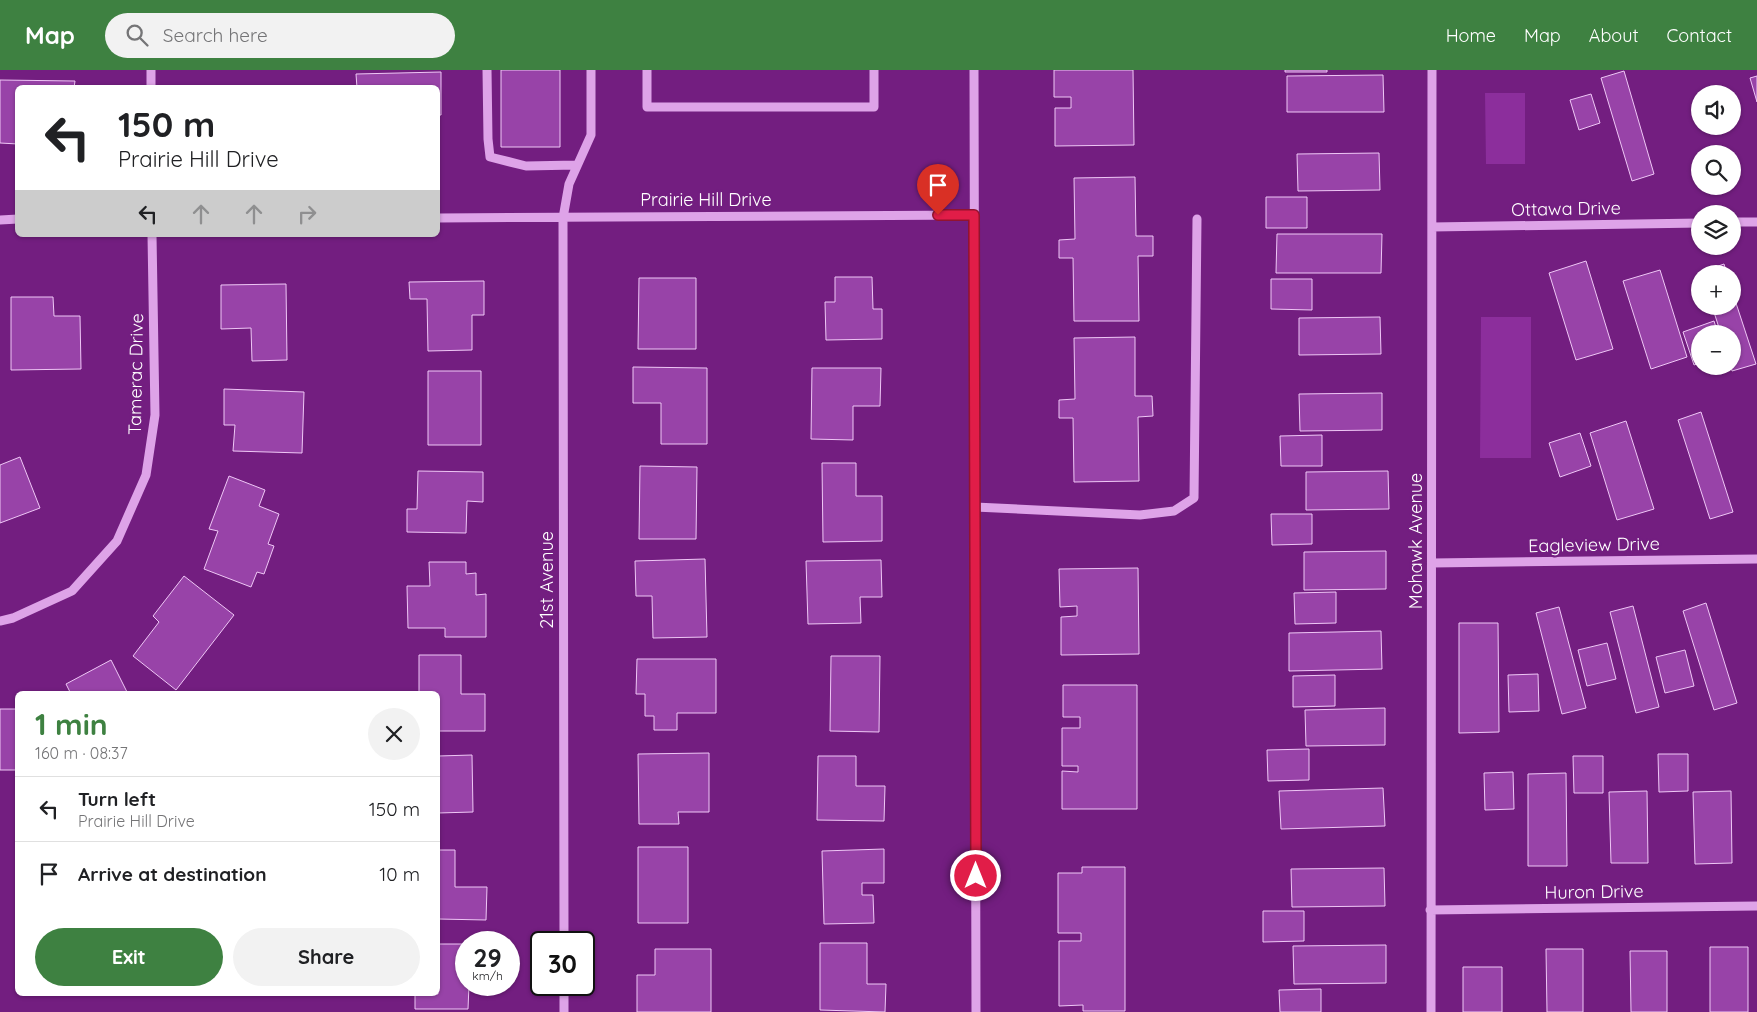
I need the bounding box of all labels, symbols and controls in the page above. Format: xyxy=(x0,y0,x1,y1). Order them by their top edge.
search box xyxy=(105,13,455,58)
text: Map xyxy=(25,20,75,50)
icon: search xyxy=(123,21,151,49)
text: Search here xyxy=(163,23,268,47)
text: Home xyxy=(1446,24,1496,47)
text: Map xyxy=(1524,24,1561,47)
text: About xyxy=(1589,24,1639,47)
text: Contact xyxy=(1667,24,1732,47)
map controls xyxy=(1691,85,1741,375)
button: sound xyxy=(1691,85,1741,135)
text: 150 m xyxy=(118,102,215,146)
icon: left xyxy=(35,105,100,170)
text: Prairie Hill Drive xyxy=(118,145,279,173)
button: search xyxy=(1691,145,1741,195)
pin xyxy=(917,164,959,215)
icon: arrive xyxy=(924,171,952,199)
street label: Prairie Hill Drive xyxy=(640,188,772,211)
street label: Ottawa Drive xyxy=(1511,196,1621,221)
icon: left xyxy=(134,200,162,228)
icon: ahead xyxy=(187,200,215,228)
icon: ahead xyxy=(240,200,268,228)
icon: right xyxy=(293,200,321,228)
button: layers xyxy=(1691,205,1741,255)
button: + xyxy=(1691,265,1741,315)
street label: Tamerac Drive xyxy=(123,313,148,435)
button: − xyxy=(1691,325,1741,375)
street label: Mohawk Avenue xyxy=(1404,473,1427,609)
street label: 21st Avenue xyxy=(535,531,558,629)
street label: Eagleview Drive xyxy=(1528,532,1660,557)
text: 1 min xyxy=(35,705,108,743)
button: close xyxy=(368,708,420,760)
text: 160 m · 08:37 xyxy=(35,743,128,763)
text: Turn left xyxy=(78,787,156,811)
icon: left xyxy=(35,795,63,823)
text: 150 m xyxy=(369,797,420,821)
text: Prairie Hill Drive xyxy=(78,811,195,831)
position arrow xyxy=(949,849,1001,901)
icon: arrive xyxy=(35,860,63,888)
text: Arrive at destination xyxy=(78,862,267,886)
text: 10 m xyxy=(379,862,420,886)
street label: Huron Drive xyxy=(1544,879,1644,904)
button: Exit xyxy=(35,928,223,986)
button: Share xyxy=(233,928,420,986)
speed limit sign: 30 xyxy=(530,931,595,996)
text: 29 xyxy=(473,942,502,973)
text: km/h xyxy=(472,968,503,983)

